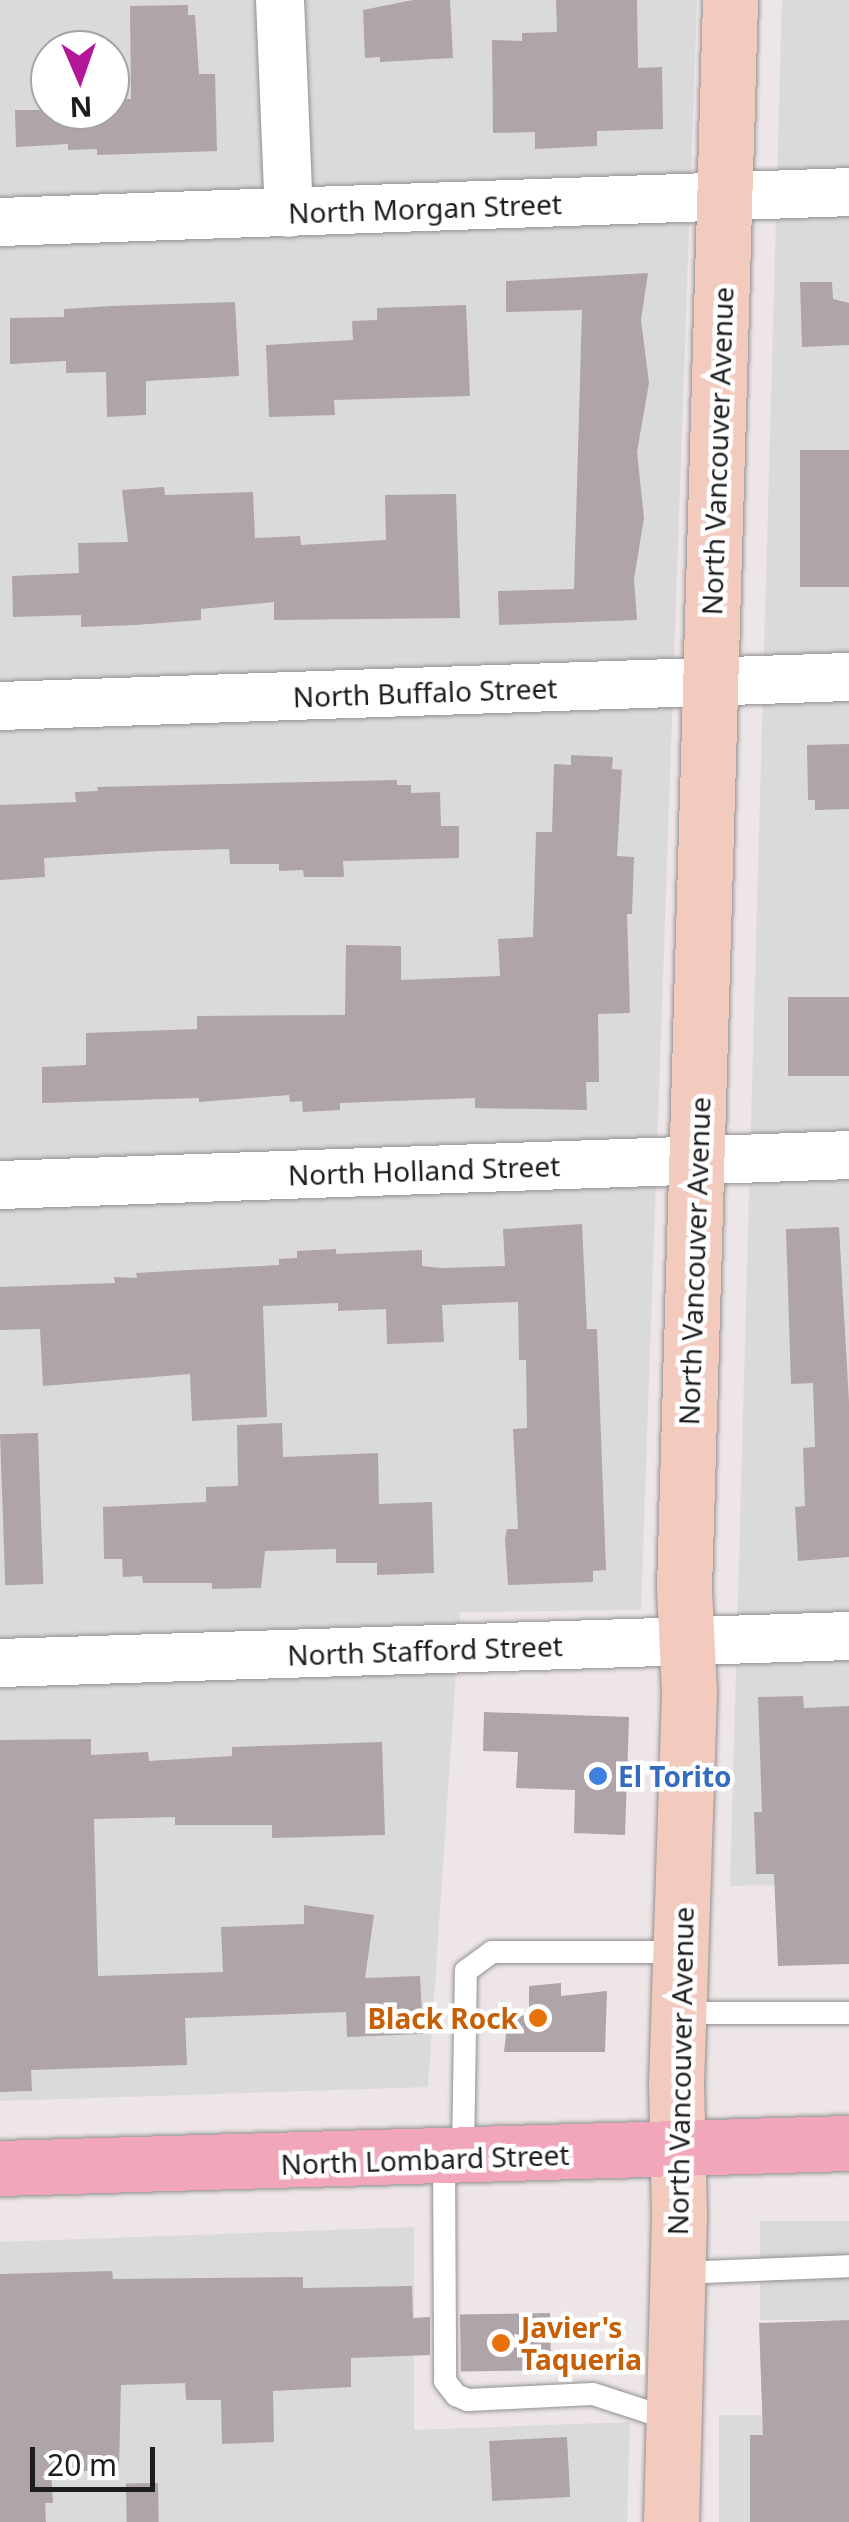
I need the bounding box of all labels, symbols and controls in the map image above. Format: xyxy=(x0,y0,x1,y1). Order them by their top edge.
north arrow xyxy=(30,30,130,130)
text: N xyxy=(69,89,93,127)
street label: North Morgan Street xyxy=(288,186,562,230)
street label: North Vancouver Avenue xyxy=(694,286,740,616)
street label: North Buffalo Street xyxy=(292,671,558,713)
street label: North Vancouver Avenue xyxy=(671,1096,717,1426)
street label: North Holland Street xyxy=(287,1148,561,1192)
street label: North Stafford Street xyxy=(287,1628,563,1672)
place label: El Torito xyxy=(618,1759,732,1793)
marker: El Torito xyxy=(587,1765,609,1787)
street label: North Vancouver Avenue xyxy=(660,1906,700,2236)
place label: Black Rock xyxy=(368,2001,518,2035)
marker: Black Rock xyxy=(527,2007,549,2029)
street label: North Lombard Street xyxy=(280,2137,570,2181)
place label: Javier's Taqueria xyxy=(521,2310,642,2376)
marker: Javier's Taqueria xyxy=(490,2332,512,2354)
scale bar xyxy=(35,2427,160,2489)
text: 20 m xyxy=(47,2444,117,2485)

